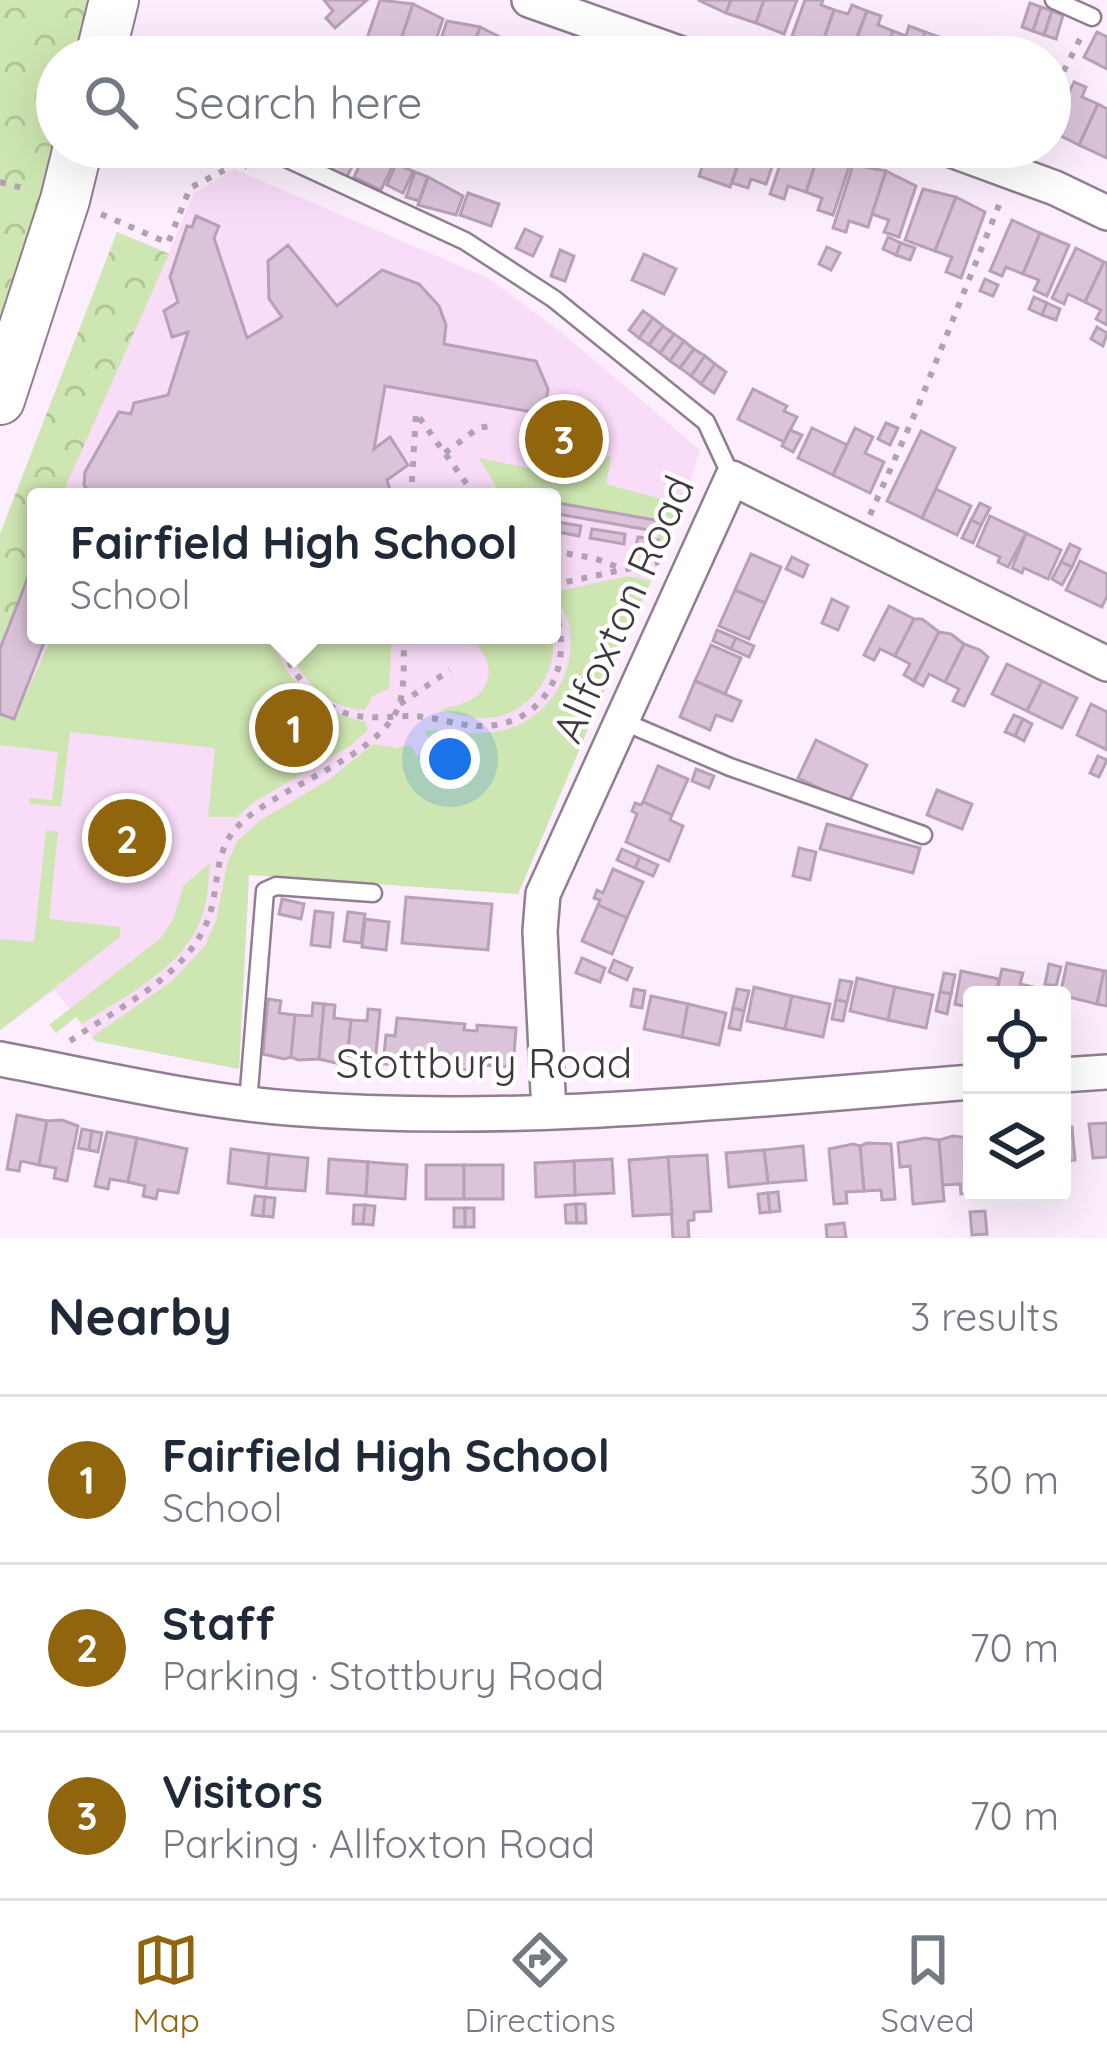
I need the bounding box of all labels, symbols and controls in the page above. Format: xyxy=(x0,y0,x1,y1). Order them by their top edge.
search box xyxy=(36,36,1071,168)
icon: search xyxy=(78,69,144,135)
text: Search here xyxy=(174,74,422,130)
pin: 3 xyxy=(525,394,603,484)
street label: Allfoxton Road xyxy=(540,467,705,751)
popup xyxy=(27,488,561,644)
text: Fairfield High School xyxy=(70,514,518,570)
text: School xyxy=(70,570,190,619)
pin: 1 xyxy=(255,683,333,773)
your location xyxy=(420,729,480,789)
pin: 2 xyxy=(88,793,166,883)
map controls xyxy=(963,986,1071,1202)
button: locate xyxy=(963,986,1071,1094)
street label: Stottbury Road xyxy=(336,1036,632,1089)
button: layers xyxy=(963,1094,1071,1202)
text: Nearby xyxy=(48,1284,232,1348)
text: 3 results xyxy=(910,1292,1059,1341)
text: Fairfield High School xyxy=(162,1427,610,1483)
text: 1 xyxy=(79,1455,95,1504)
text: 30 m xyxy=(969,1455,1059,1504)
text: School xyxy=(162,1483,282,1532)
text: Staff xyxy=(162,1595,275,1651)
text: 2 xyxy=(76,1623,98,1672)
text: 70 m xyxy=(970,1623,1059,1672)
text: Parking · Stottbury Road xyxy=(162,1651,604,1700)
text: Visitors xyxy=(162,1763,323,1819)
text: 3 xyxy=(77,1791,97,1840)
text: 70 m xyxy=(970,1791,1059,1840)
text: Parking · Allfoxton Road xyxy=(162,1819,595,1868)
tab: Map xyxy=(132,1927,200,2040)
tab: Directions xyxy=(464,1927,616,2040)
tab: Saved xyxy=(881,1927,975,2040)

